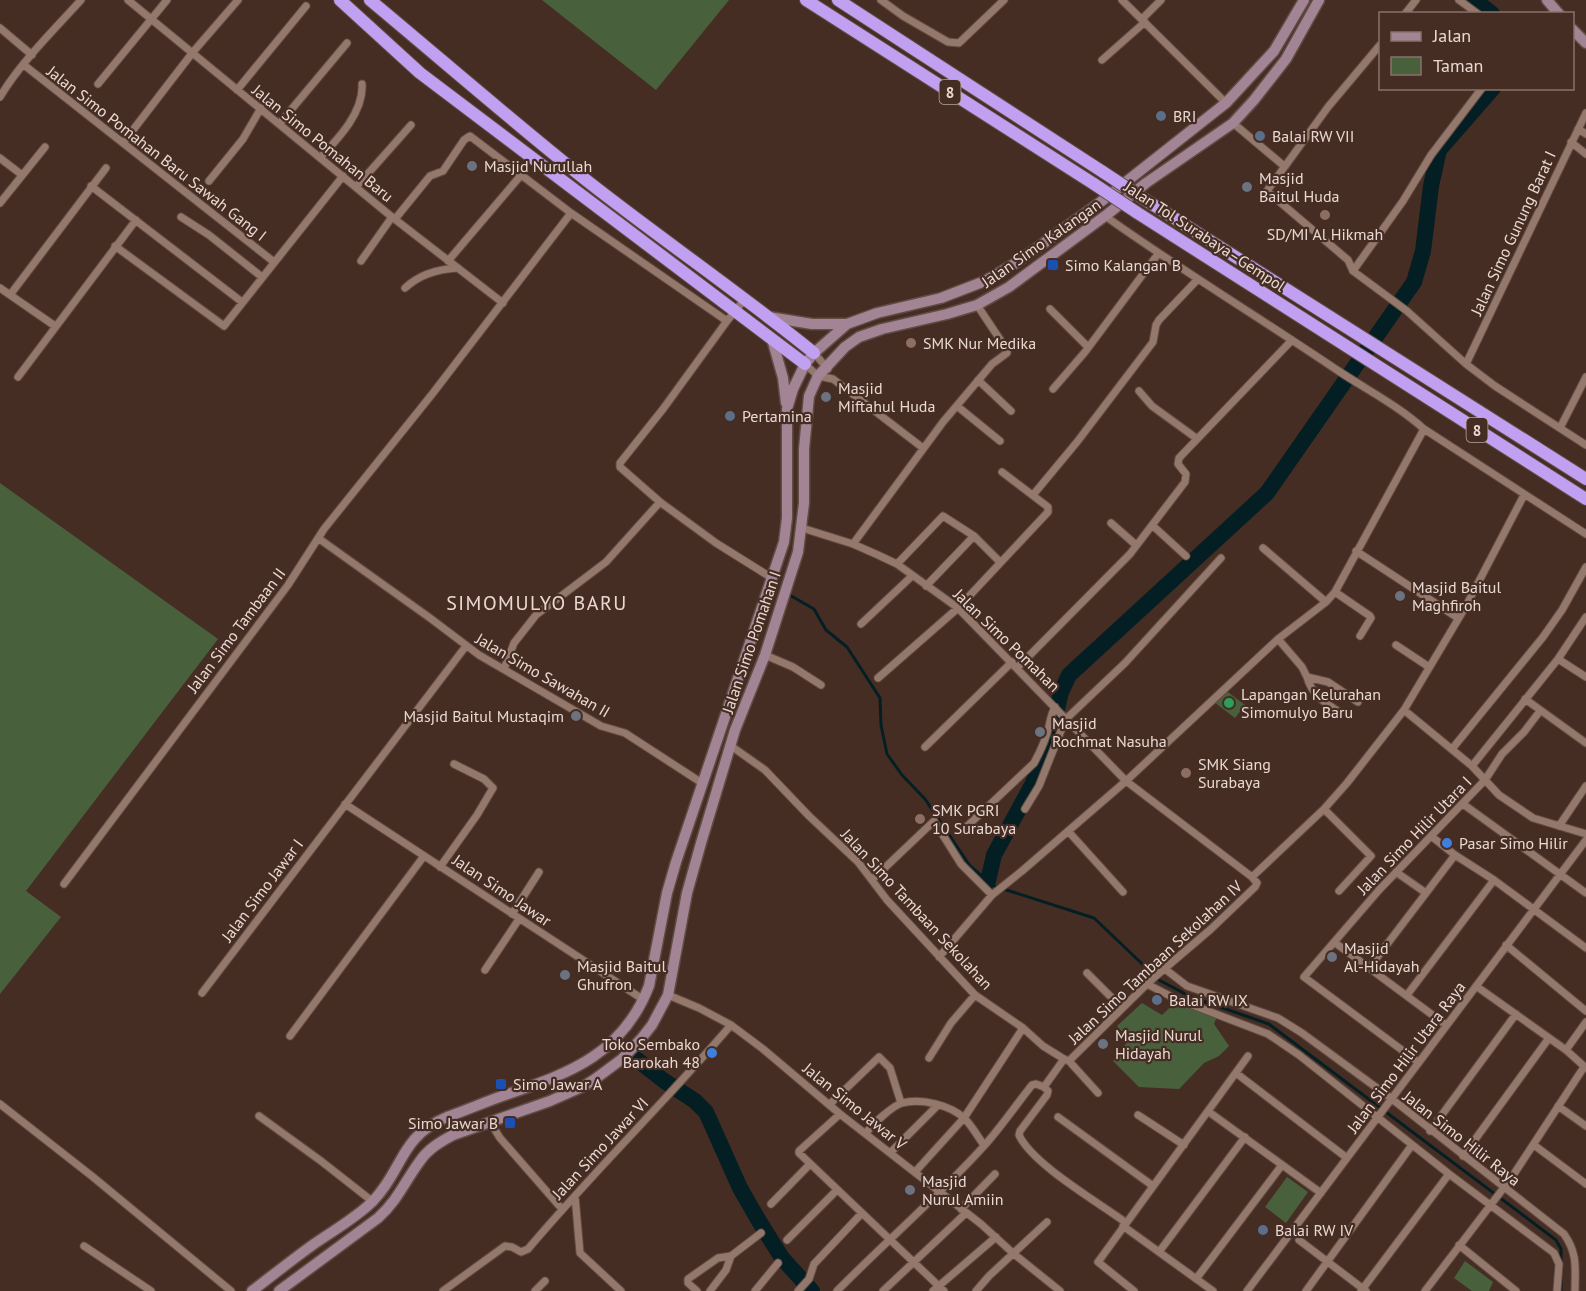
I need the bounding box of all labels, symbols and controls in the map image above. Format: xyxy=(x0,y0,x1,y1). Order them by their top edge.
legend xyxy=(1379,12,1574,90)
text: Jalan xyxy=(1432,24,1471,47)
text: Taman xyxy=(1433,54,1483,77)
street label: Jalan Simo Pomahan Baru Sawah Gang I xyxy=(42,60,271,245)
street label: Jalan Simo Pomahan Baru xyxy=(248,79,398,206)
road number: 8 xyxy=(940,80,960,104)
place label: BRI xyxy=(1173,106,1197,126)
marker: BRI xyxy=(1154,109,1168,123)
place label: Balai RW VII xyxy=(1272,126,1354,146)
marker: Balai RW VII xyxy=(1253,129,1267,143)
street label: Jalan Simo Gunung Barat I xyxy=(1466,148,1560,319)
place label: Masjid Nurullah xyxy=(484,156,592,176)
marker: Masjid Nurullah xyxy=(465,159,479,173)
place label: Masjid Baitul Huda xyxy=(1259,168,1339,206)
street label: Jalan Tol Surabaya–Gempol xyxy=(1120,176,1290,296)
marker: Masjid Baitul Huda xyxy=(1240,180,1254,194)
street label: Jalan Simo Kalangan xyxy=(977,194,1104,292)
marker: SD/MI Al Hikmah xyxy=(1318,208,1332,222)
place label: SD/MI Al Hikmah xyxy=(1267,224,1383,244)
place label: Simo Kalangan B xyxy=(1065,255,1181,275)
marker: Simo Kalangan B xyxy=(1046,258,1060,272)
place label: SMK Nur Medika xyxy=(923,333,1036,353)
marker: SMK Nur Medika xyxy=(904,336,918,350)
place label: Masjid Miftahul Huda xyxy=(838,378,935,416)
marker: Masjid Miftahul Huda xyxy=(819,390,833,404)
place label: Pertamina xyxy=(742,406,812,426)
marker: Pertamina xyxy=(723,409,737,423)
road number: 8 xyxy=(1466,418,1488,442)
street label: Jalan Simo Tambaan II xyxy=(182,564,290,697)
street label: Jalan Simo Pomahan I xyxy=(717,568,785,717)
place label: Masjid Baitul Maghfiroh xyxy=(1412,577,1501,615)
street label: Jalan Simo Pomahan xyxy=(949,583,1064,696)
marker: Masjid Baitul Maghfiroh xyxy=(1393,589,1407,603)
district label: SIMOMULYO BARU xyxy=(446,590,628,616)
street label: Jalan Simo Sawahan II xyxy=(471,628,614,722)
place label: Lapangan Kelurahan Simomulyo Baru xyxy=(1241,684,1381,722)
marker: Lapangan Kelurahan Simomulyo Baru xyxy=(1222,696,1236,710)
place label: Masjid Baitul Mustaqim xyxy=(403,706,564,726)
marker: Masjid Baitul Mustaqim xyxy=(569,709,583,723)
place label: Masjid Rochmat Nasuha xyxy=(1052,713,1167,751)
marker: Masjid Rochmat Nasuha xyxy=(1033,725,1047,739)
place label: SMK Siang Surabaya xyxy=(1198,754,1271,792)
marker: SMK Siang Surabaya xyxy=(1179,766,1193,780)
street label: Jalan Simo Hilir Utara I xyxy=(1352,772,1476,899)
place label: SMK PGRI 10 Surabaya xyxy=(932,800,1016,838)
marker: SMK PGRI 10 Surabaya xyxy=(913,812,927,826)
street label: Jalan Simo Tambaan Sekolahan xyxy=(836,824,997,994)
place label: Pasar Simo Hilir xyxy=(1459,833,1568,853)
street label: Jalan Simo Jawar I xyxy=(216,835,307,946)
marker: Pasar Simo Hilir xyxy=(1440,836,1454,850)
street label: Jalan Simo Jawar xyxy=(448,849,556,931)
street label: Jalan Simo Tambaan Sekolahan IV xyxy=(1063,875,1247,1049)
place label: Masjid Al-Hidayah xyxy=(1344,938,1420,976)
marker: Masjid Al-Hidayah xyxy=(1325,950,1339,964)
place label: Masjid Baitul Ghufron xyxy=(577,956,666,994)
marker: Masjid Baitul Ghufron xyxy=(558,968,572,982)
street label: Jalan Simo Hilir Utara Raya xyxy=(1342,977,1470,1138)
place label: Balai RW IX xyxy=(1169,990,1248,1010)
marker: Balai RW IX xyxy=(1150,993,1164,1007)
place label: Masjid Nurul Hidayah xyxy=(1115,1025,1202,1063)
place label: Toko Sembako Barokah 48 xyxy=(602,1034,700,1072)
marker: Masjid Nurul Hidayah xyxy=(1096,1037,1110,1051)
marker: Toko Sembako Barokah 48 xyxy=(705,1046,719,1060)
street label: Jalan Simo Jawar V xyxy=(798,1057,912,1154)
place label: Simo Jawar A xyxy=(513,1074,603,1094)
marker: Simo Jawar A xyxy=(494,1077,508,1091)
street label: Jalan Simo Hilir Raya xyxy=(1399,1085,1525,1190)
street label: Jalan Simo Jawar VI xyxy=(547,1093,652,1204)
place label: Simo Jawar B xyxy=(408,1113,498,1133)
marker: Simo Jawar B xyxy=(503,1116,517,1130)
place label: Masjid Nurul Amiin xyxy=(922,1171,1004,1209)
marker: Masjid Nurul Amiin xyxy=(903,1183,917,1197)
place label: Balai RW IV xyxy=(1275,1220,1354,1240)
marker: Balai RW IV xyxy=(1256,1223,1270,1237)

